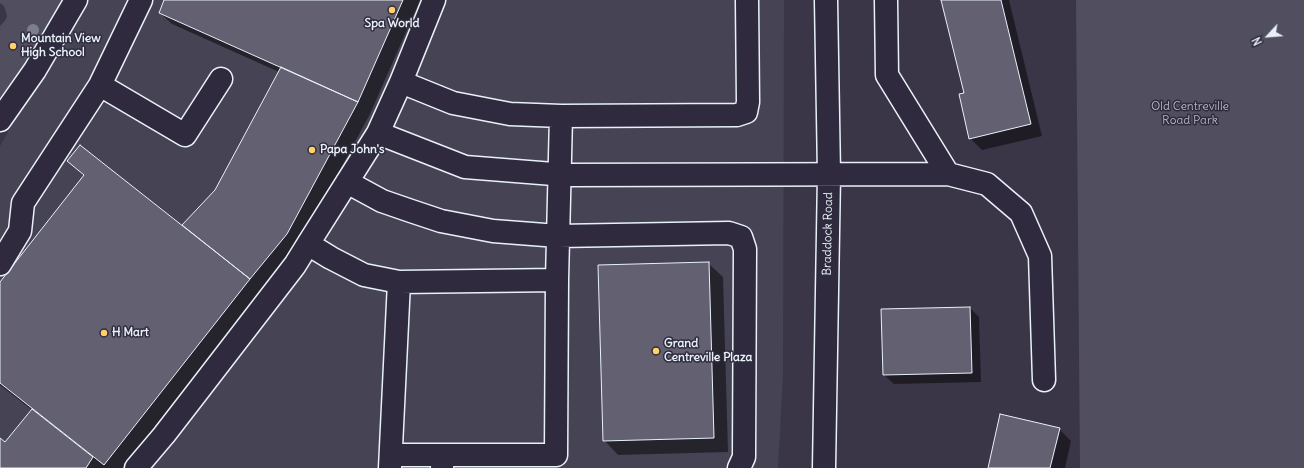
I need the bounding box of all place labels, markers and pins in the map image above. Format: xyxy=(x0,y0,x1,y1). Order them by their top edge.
marker: Spa World xyxy=(387,5,397,15)
place label: Spa World xyxy=(364,17,420,31)
place label: Mountain View High School xyxy=(21,32,101,60)
marker: Mountain View High School xyxy=(8,41,18,51)
place label: Papa John's xyxy=(320,143,385,157)
marker: Papa John's xyxy=(307,145,317,155)
place label: H Mart xyxy=(112,326,149,340)
marker: H Mart xyxy=(99,328,109,338)
place label: Grand Centreville Plaza xyxy=(664,337,752,365)
marker: Grand Centreville Plaza xyxy=(651,346,661,356)

